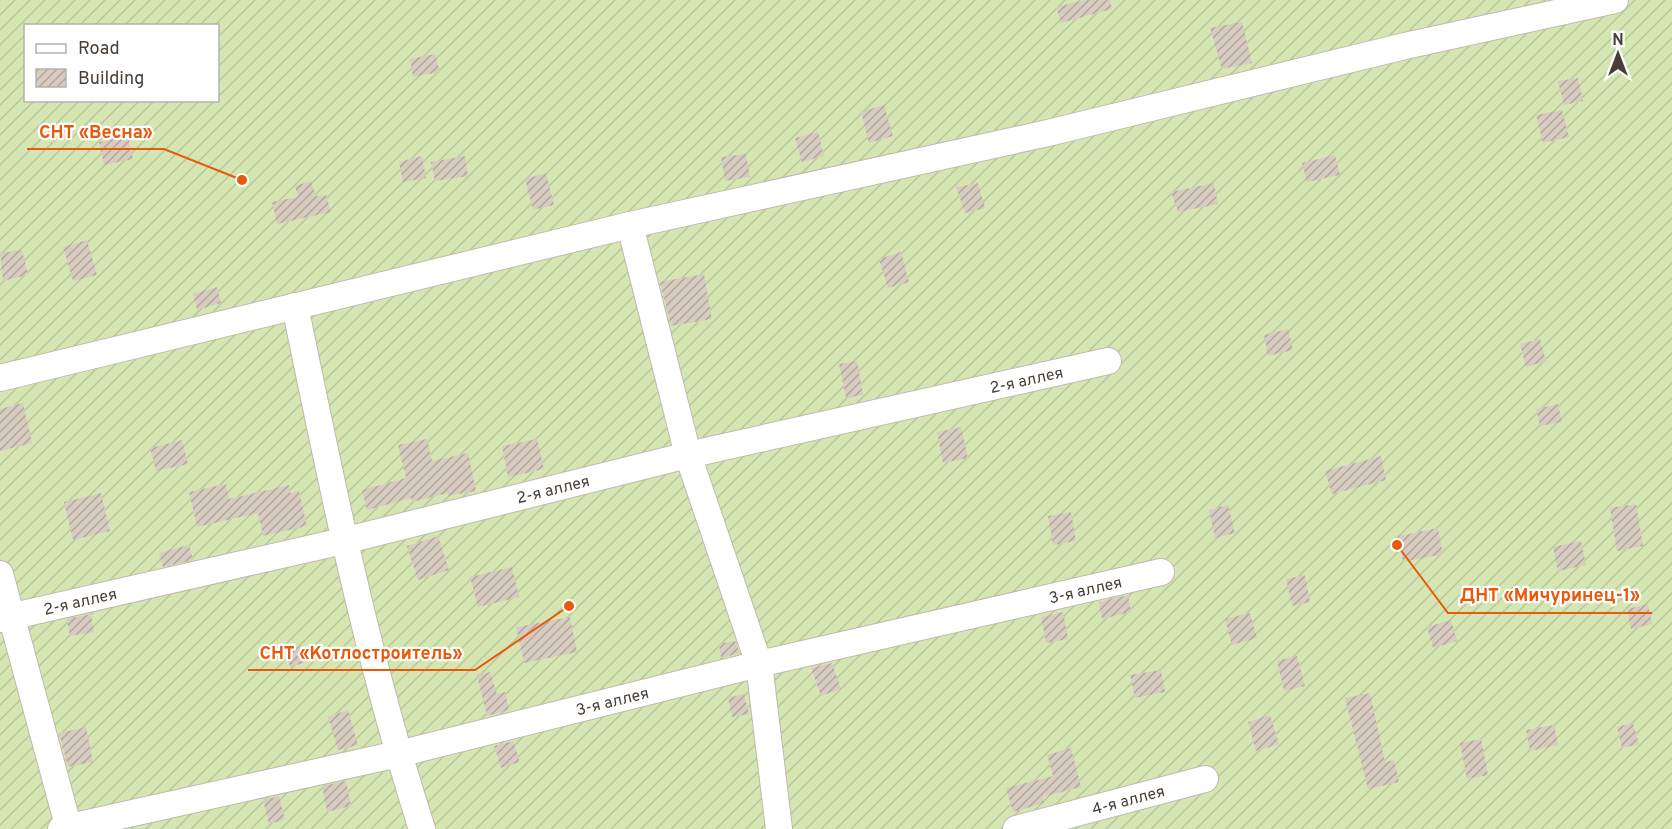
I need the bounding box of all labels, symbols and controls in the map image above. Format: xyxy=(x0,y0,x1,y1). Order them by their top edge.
legend xyxy=(24,24,219,102)
north arrow xyxy=(1588,24,1648,84)
text: N xyxy=(1612,31,1624,51)
text: Road xyxy=(78,38,120,61)
text: Building xyxy=(78,68,144,91)
callout: СНТ «Весна» xyxy=(27,113,164,149)
text: СНТ «Весна» xyxy=(39,122,153,145)
street label: 2-я аллея xyxy=(988,363,1065,399)
street label: 2-я аллея xyxy=(515,472,592,509)
street label: 3-я аллея xyxy=(1047,573,1124,609)
callout: ДНТ «Мичуринец-1» xyxy=(1448,577,1652,613)
street label: 2-я аллея xyxy=(42,585,119,621)
text: ДНТ «Мичуринец-1» xyxy=(1460,585,1640,608)
callout: СНТ «Котлостроитель» xyxy=(248,634,475,670)
text: СНТ «Котлостроитель» xyxy=(259,643,463,666)
street label: 3-я аллея xyxy=(574,684,651,721)
street label: 4-я аллея xyxy=(1090,782,1167,820)

